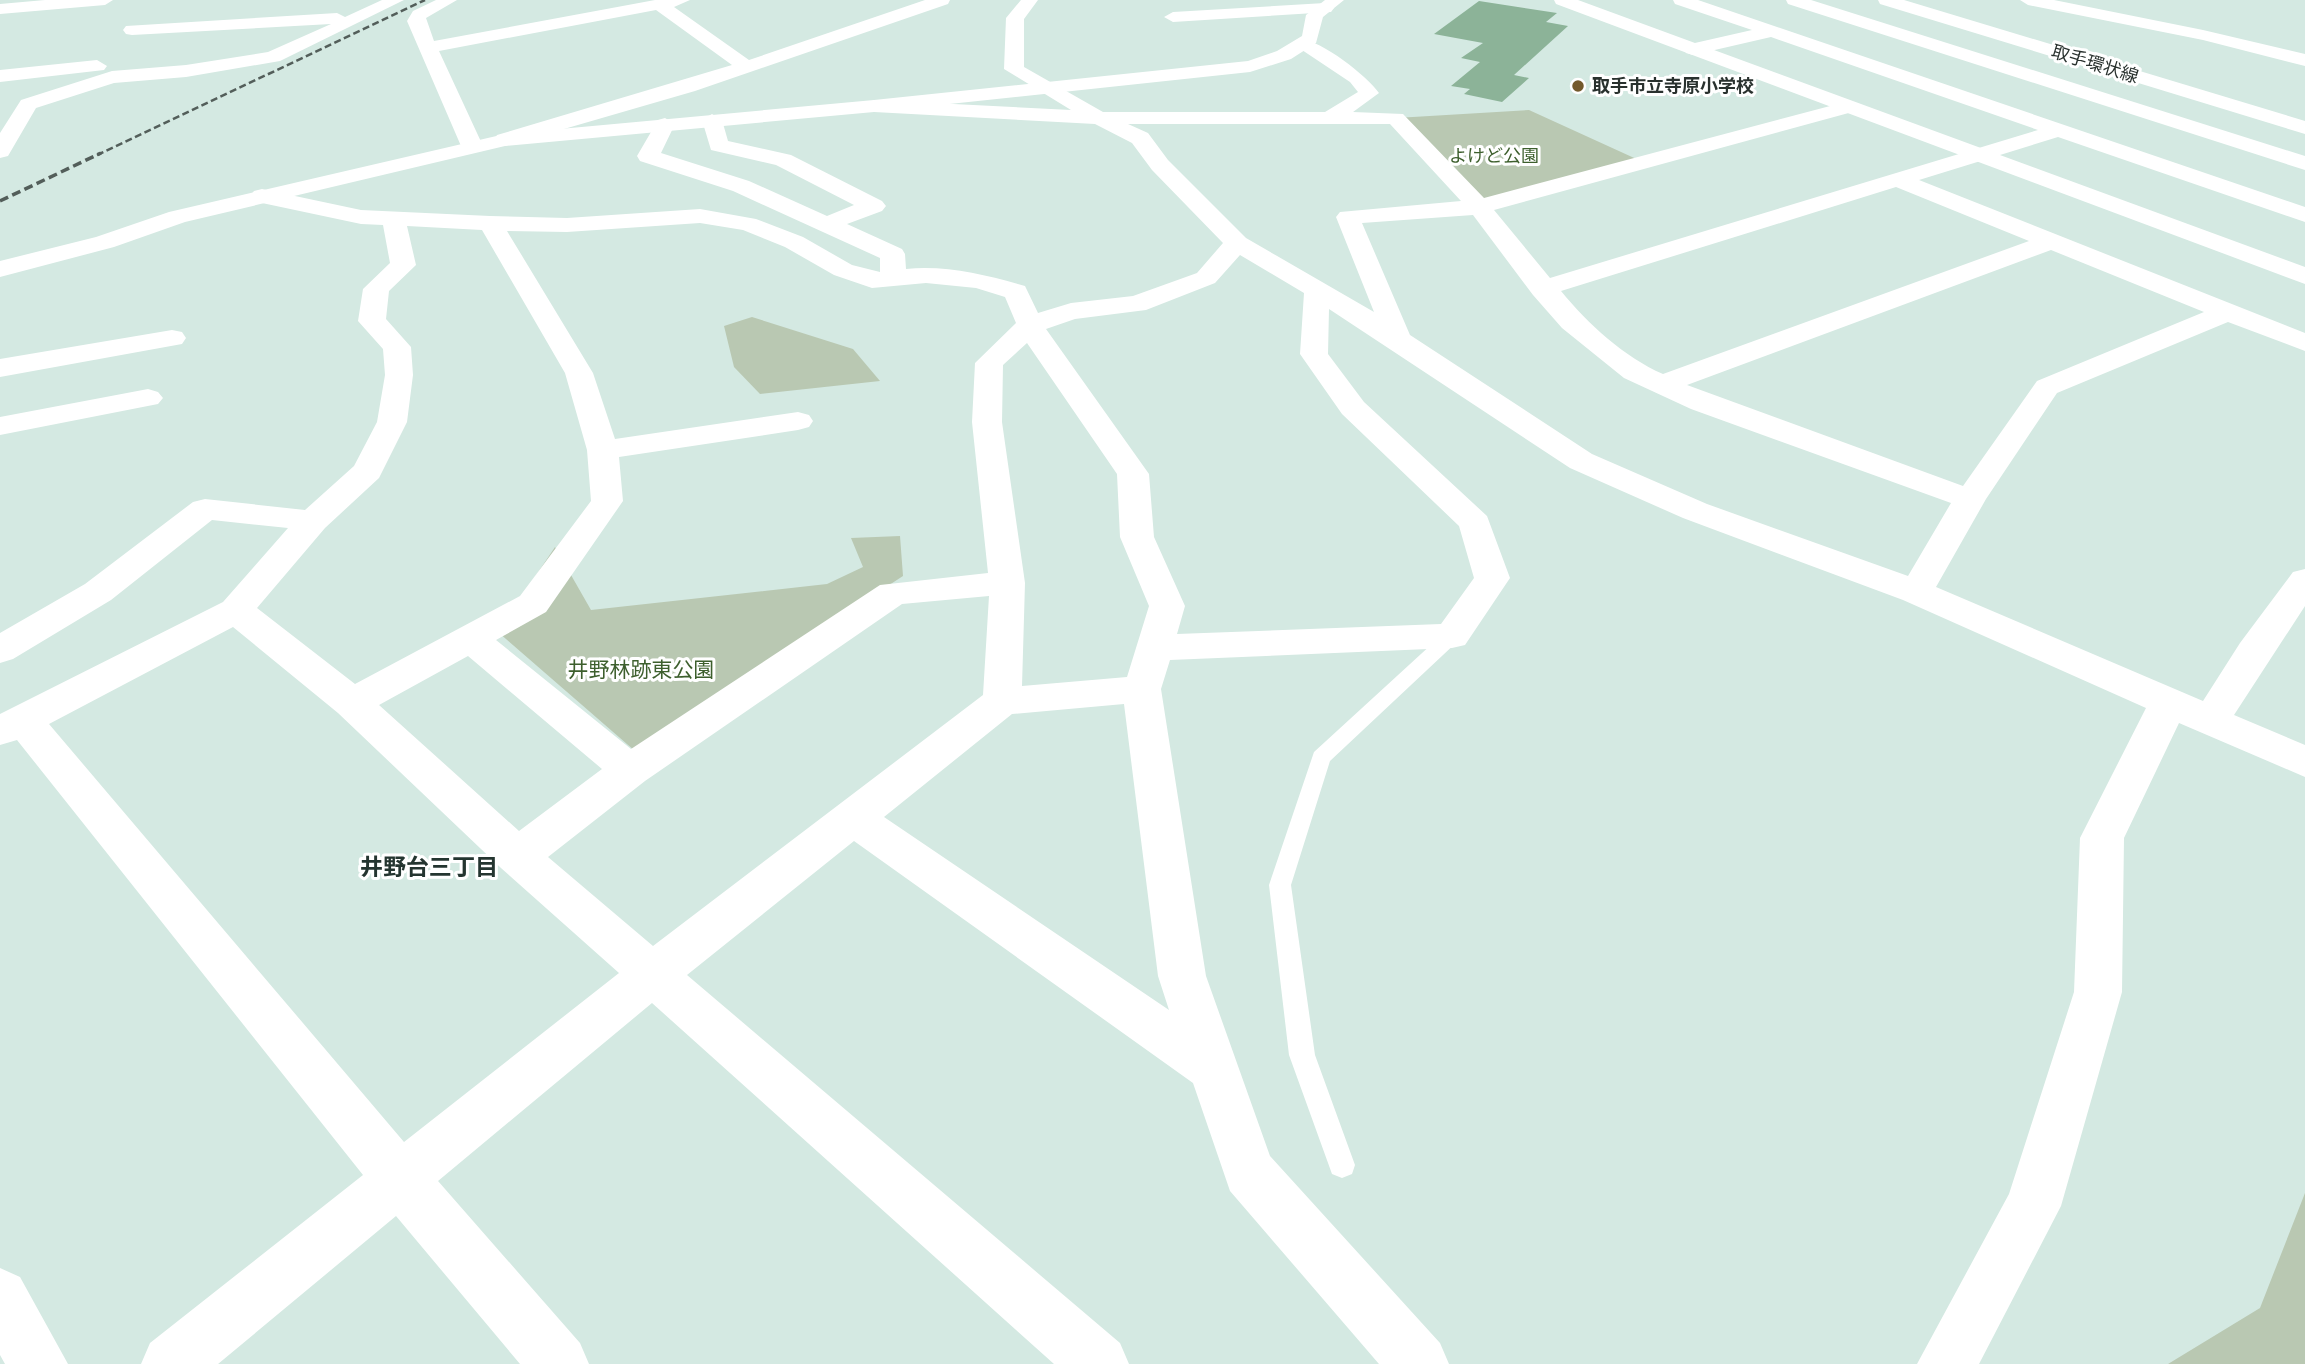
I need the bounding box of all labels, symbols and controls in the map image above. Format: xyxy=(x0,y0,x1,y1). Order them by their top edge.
street label: 取手環状線 xyxy=(2048,39,2142,90)
place label: 取手市立寺原小学校 xyxy=(1592,74,1754,99)
marker: 取手市立寺原小学校 xyxy=(1570,78,1586,94)
park label: よけど公園 xyxy=(1449,144,1539,169)
park label: 井野林跡東公園 xyxy=(568,655,715,685)
district label: 井野台三丁目 xyxy=(360,851,498,884)

